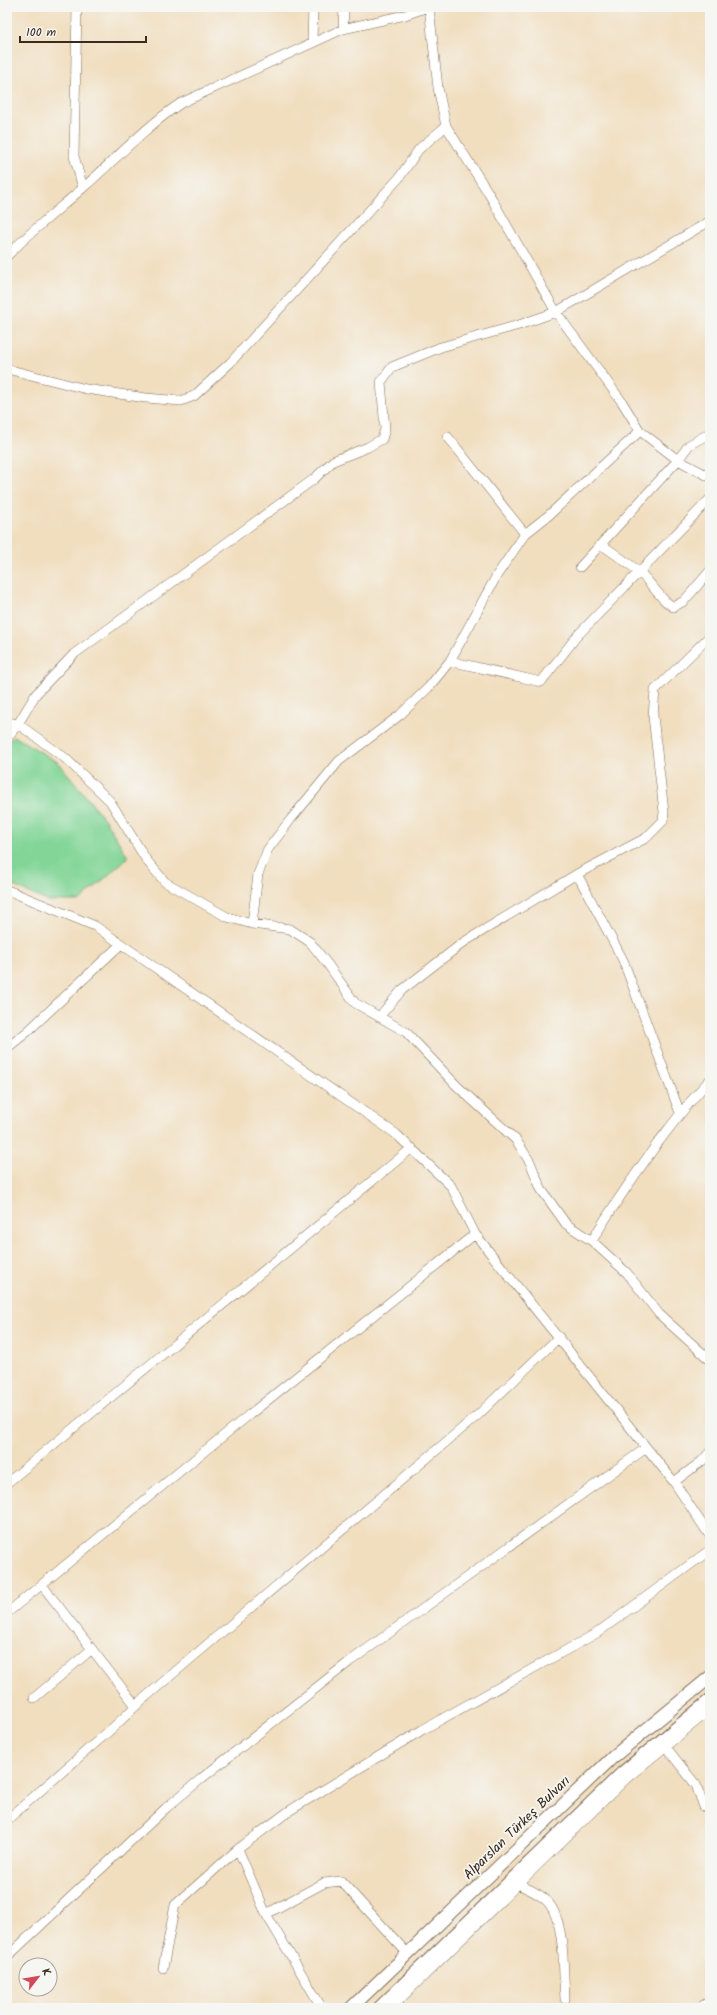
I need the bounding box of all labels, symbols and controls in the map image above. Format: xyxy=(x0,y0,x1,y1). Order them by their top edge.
scale bar xyxy=(20,18,146,44)
text: 100 m xyxy=(26,23,57,42)
street label: Alparslan Türkeş Bulvarı xyxy=(458,1771,576,1885)
north arrow xyxy=(18,1957,58,1997)
text: K xyxy=(36,1965,55,1980)

